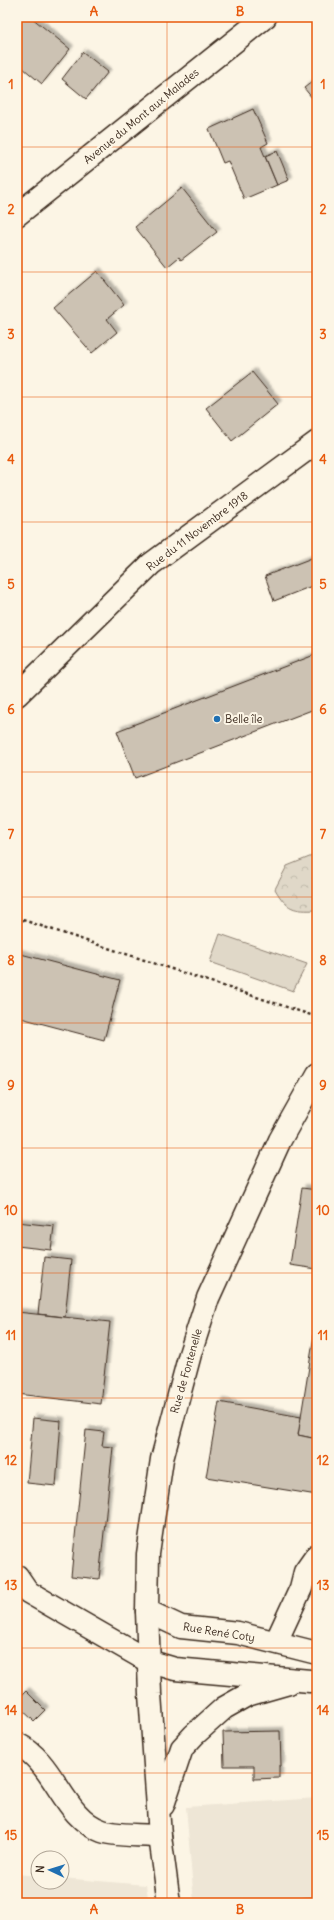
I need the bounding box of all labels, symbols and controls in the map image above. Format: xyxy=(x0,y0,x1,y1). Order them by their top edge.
text: A xyxy=(90,3,99,20)
text: B xyxy=(236,3,245,20)
street label: Avenue du Mont aux Malades xyxy=(80,65,202,167)
text: 1 xyxy=(8,76,14,93)
text: 1 xyxy=(320,76,326,93)
text: 2 xyxy=(7,201,15,218)
text: 2 xyxy=(319,201,327,218)
text: 3 xyxy=(7,326,15,343)
text: 3 xyxy=(319,326,327,343)
text: 4 xyxy=(7,451,15,468)
text: 4 xyxy=(319,451,327,468)
street label: Rue du 11 Novembre 1918 xyxy=(143,488,251,574)
text: 5 xyxy=(7,576,15,593)
text: 5 xyxy=(319,576,327,593)
text: 6 xyxy=(7,701,15,718)
text: 6 xyxy=(319,701,327,718)
place label: Belle île xyxy=(225,712,263,726)
marker: Belle île xyxy=(212,714,222,724)
text: 7 xyxy=(8,826,15,843)
text: 7 xyxy=(320,826,327,843)
text: 8 xyxy=(7,952,15,969)
text: 8 xyxy=(319,952,327,969)
text: 9 xyxy=(7,1077,15,1094)
text: 9 xyxy=(319,1077,327,1094)
text: 10 xyxy=(4,1202,18,1219)
text: 10 xyxy=(316,1202,330,1219)
text: 11 xyxy=(6,1327,16,1344)
street label: Rue de Fontenelle xyxy=(167,1327,205,1415)
text: 11 xyxy=(318,1327,328,1344)
text: 12 xyxy=(5,1452,17,1469)
text: 12 xyxy=(317,1452,329,1469)
text: 13 xyxy=(5,1577,17,1594)
text: 13 xyxy=(317,1577,329,1594)
street label: Rue René Coty xyxy=(182,1619,256,1645)
text: 14 xyxy=(5,1702,18,1719)
text: 14 xyxy=(317,1702,330,1719)
text: 15 xyxy=(5,1827,18,1844)
text: 15 xyxy=(317,1827,330,1844)
north arrow xyxy=(30,1850,70,1890)
text: N xyxy=(33,1865,47,1874)
text: A xyxy=(90,1901,99,1918)
text: B xyxy=(236,1901,245,1918)

